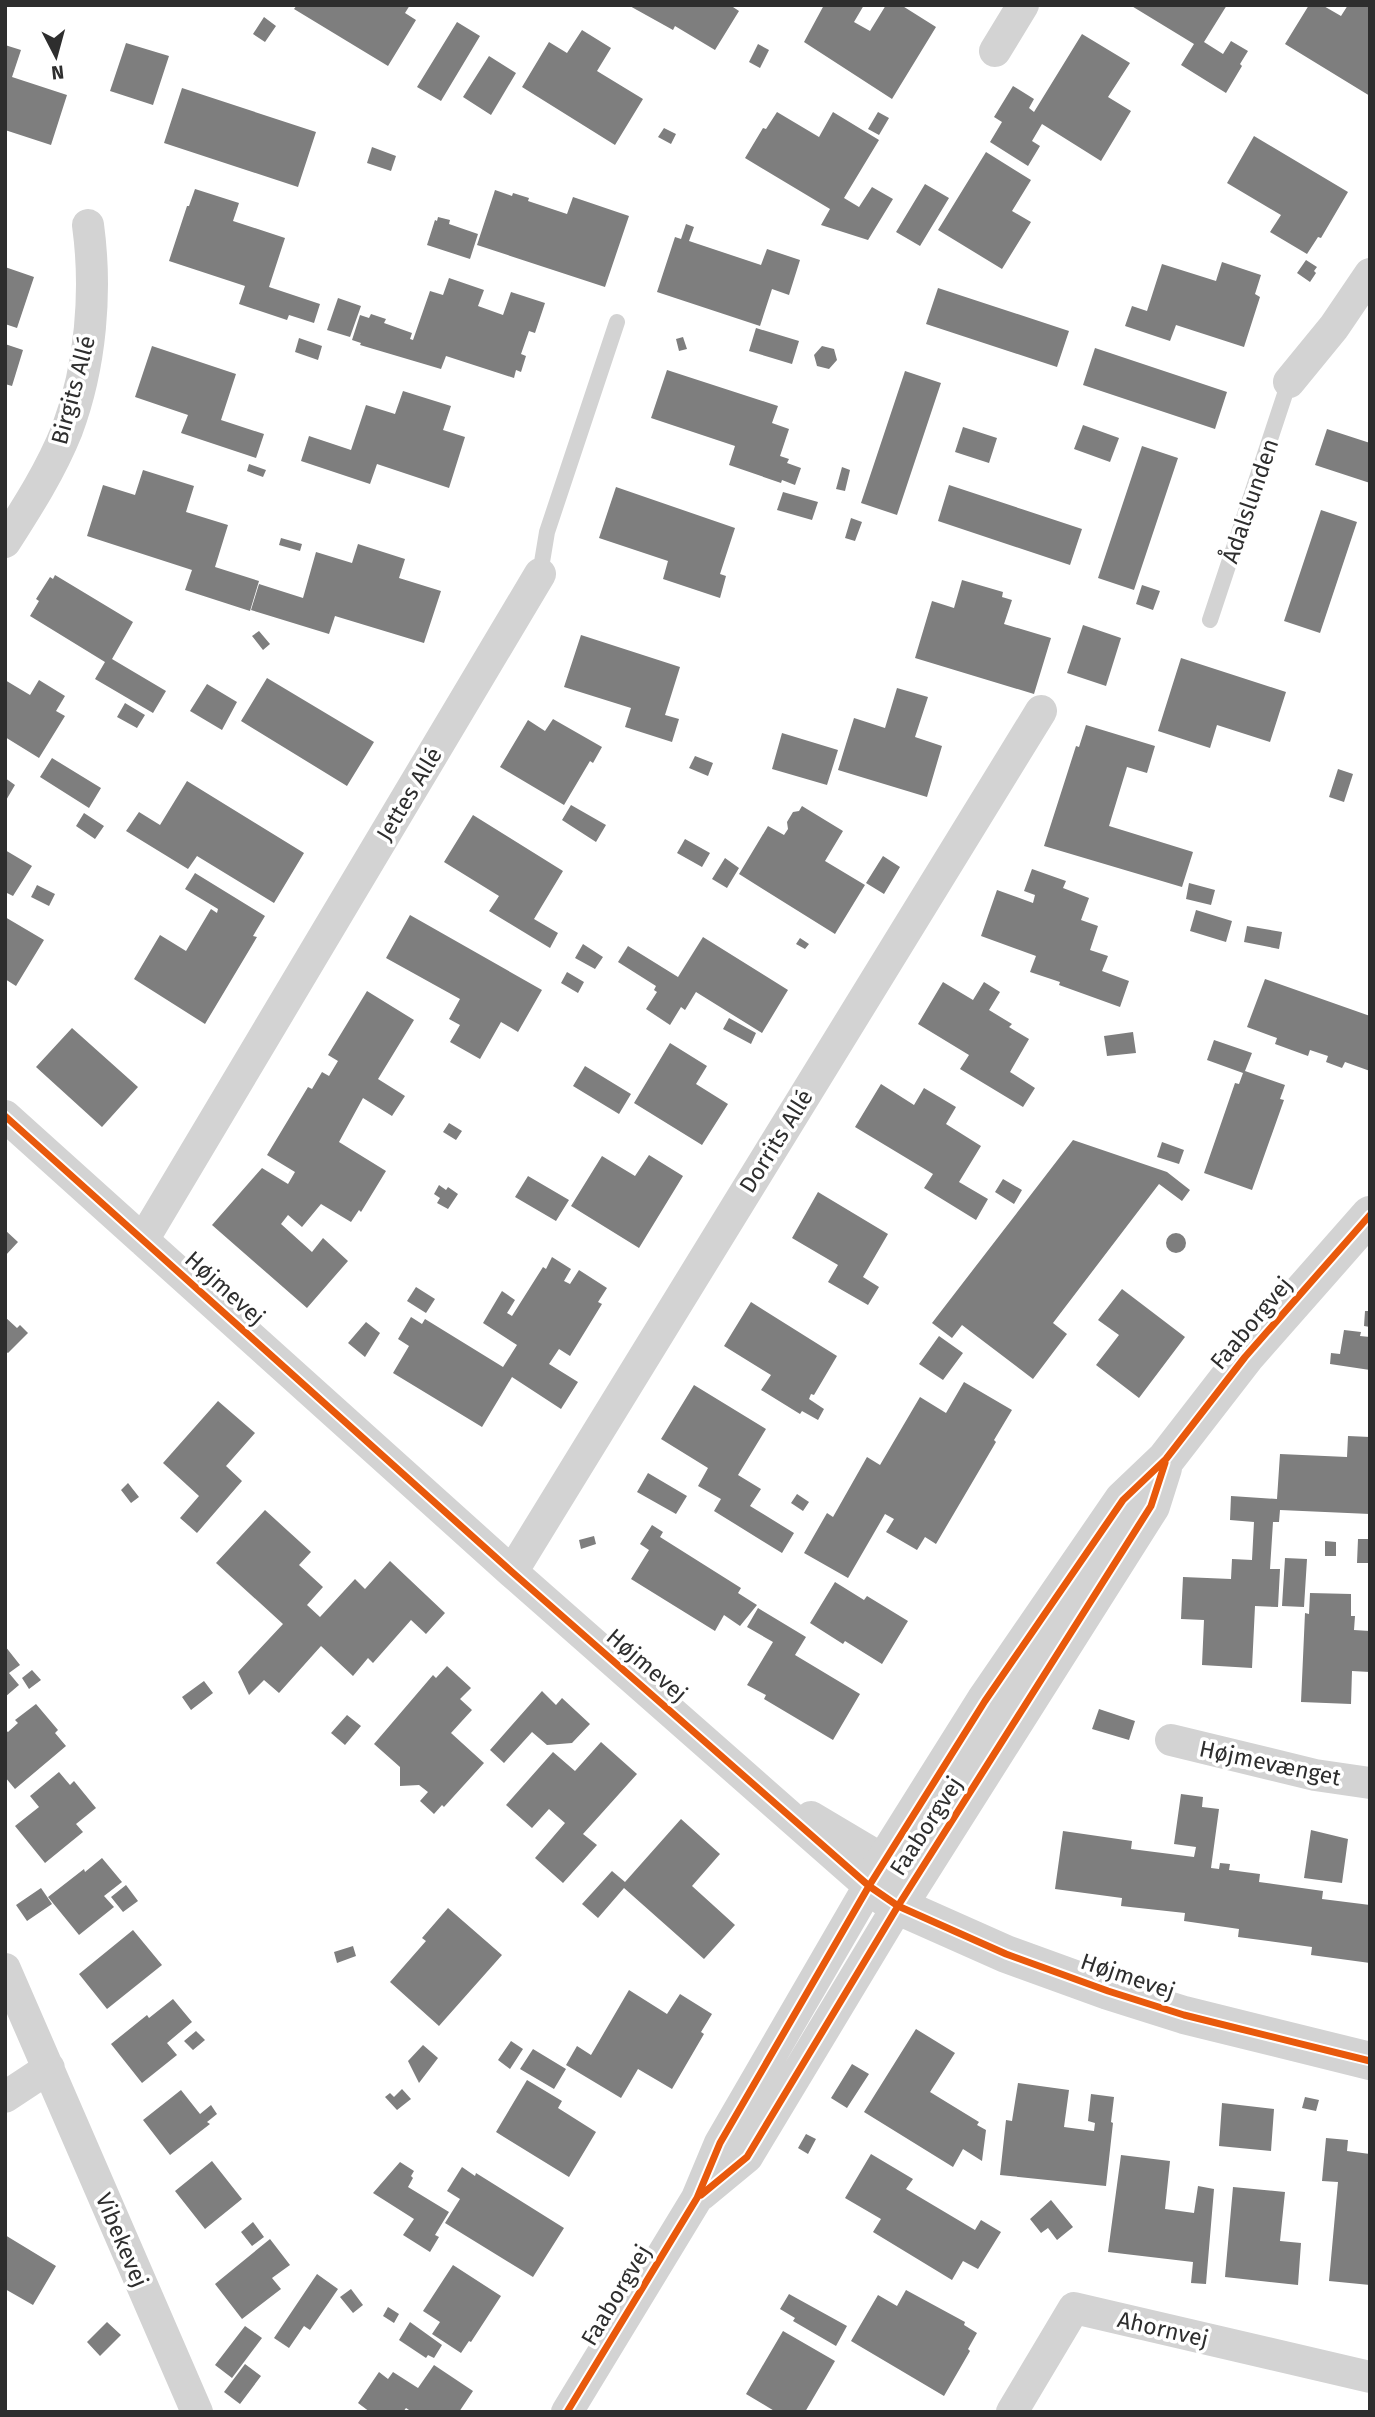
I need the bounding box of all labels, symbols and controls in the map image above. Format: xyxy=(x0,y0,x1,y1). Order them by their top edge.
north arrow xyxy=(21,21,91,91)
text: N xyxy=(50,60,65,85)
street label: Birgits Allé xyxy=(45,332,101,448)
street label: Ådalslunden xyxy=(1214,434,1284,567)
street label: Jettes Allé xyxy=(370,742,448,846)
street label: Dorrits Allé xyxy=(733,1084,819,1198)
street label: Højmevej xyxy=(179,1245,271,1331)
street label: Faaborgvej xyxy=(1204,1271,1298,1375)
street label: Højmevej xyxy=(601,1622,693,1708)
street label: Højmevænget xyxy=(1197,1734,1344,1792)
street label: Faaborgvej xyxy=(884,1771,968,1881)
street label: Højmevej xyxy=(1077,1947,1179,2005)
street label: Vibekevej xyxy=(90,2189,154,2291)
street label: Faaborgvej xyxy=(575,2240,657,2350)
street label: Ahornvej xyxy=(1115,2305,1211,2353)

